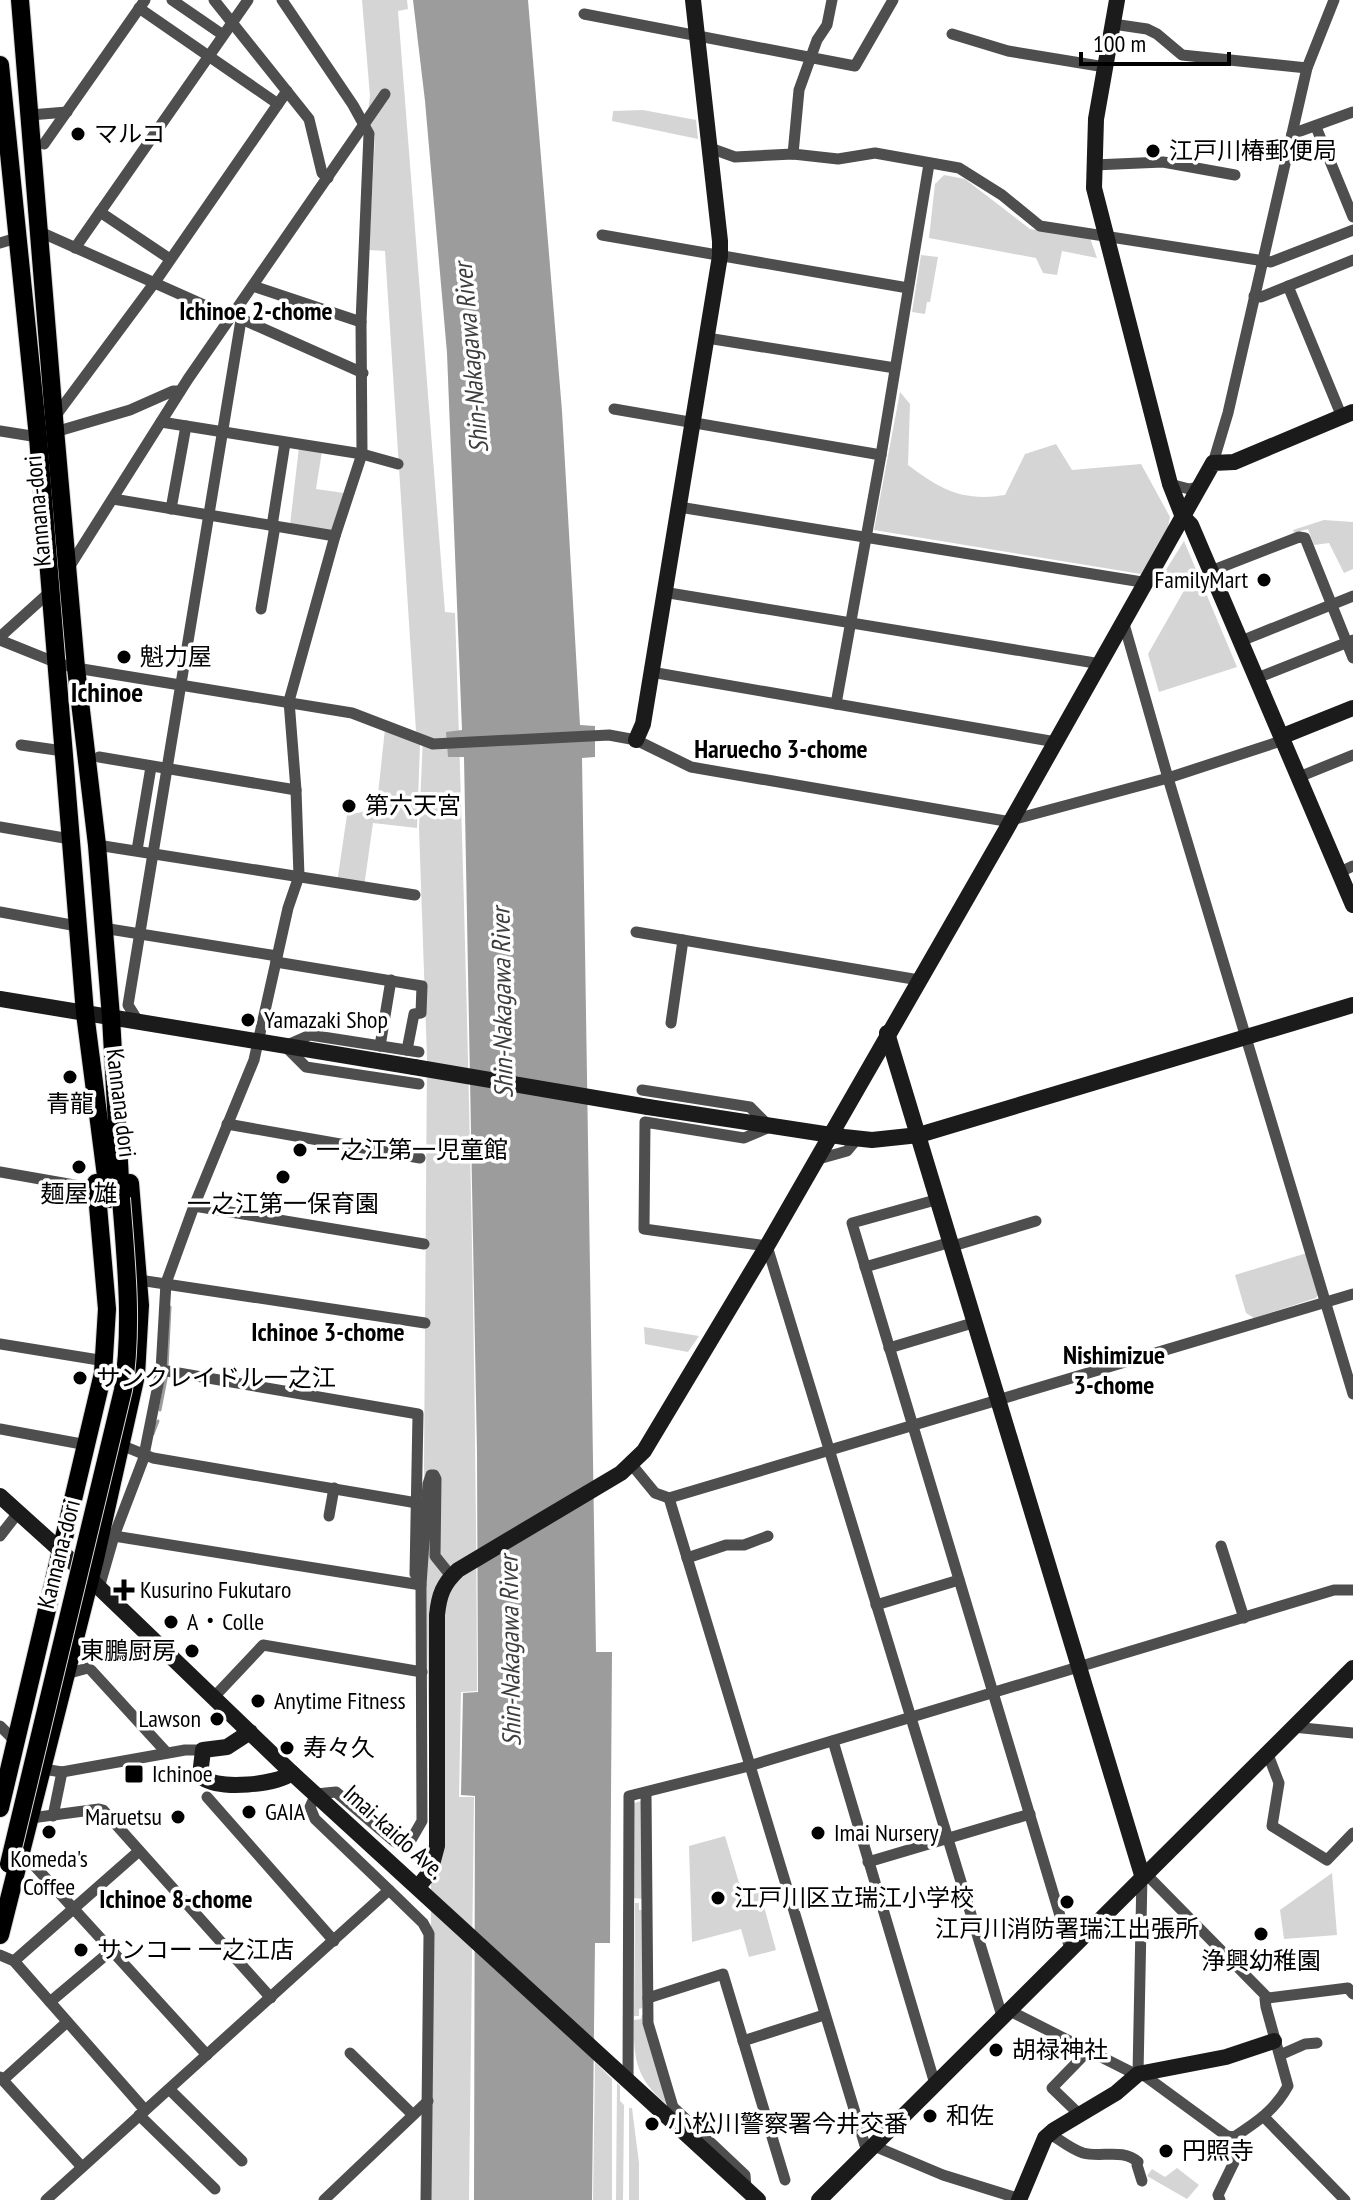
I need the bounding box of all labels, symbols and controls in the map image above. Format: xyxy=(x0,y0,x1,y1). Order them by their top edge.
scale bar xyxy=(1081,16,1229,66)
text: 100 m xyxy=(1093,28,1146,59)
place label: マルコ xyxy=(94,118,166,149)
marker: マルコ xyxy=(69,125,87,143)
place label: 江戸川椿郵便局 xyxy=(1169,135,1337,166)
marker: 江戸川椿郵便局 xyxy=(1144,142,1162,160)
water label: Shin-Nakagawa River xyxy=(445,258,495,455)
district label: Ichinoe 2-chome xyxy=(179,294,333,327)
street label: Kannana-dori xyxy=(17,454,58,568)
place label: FamilyMart xyxy=(1154,564,1248,595)
marker: FamilyMart xyxy=(1255,571,1273,589)
place label: 魁力屋 xyxy=(140,641,212,672)
marker: 魁力屋 xyxy=(115,648,133,666)
district label: Ichinoe xyxy=(71,673,143,710)
district label: Haruecho 3-chome xyxy=(694,732,868,765)
place label: 第六天宮 xyxy=(365,790,461,821)
marker: 第六天宮 xyxy=(340,797,358,815)
water label: Shin-Nakagawa River xyxy=(483,903,520,1099)
place label: Yamazaki Shop xyxy=(264,1004,388,1035)
marker: Yamazaki Shop xyxy=(239,1011,257,1029)
street label: Kannana dori xyxy=(99,1047,144,1159)
marker: 青龍 xyxy=(61,1068,79,1086)
place label: 青龍 xyxy=(46,1088,94,1119)
place label: 一之江第一児童館 xyxy=(316,1134,508,1165)
marker: 一之江第一児童館 xyxy=(291,1141,309,1159)
marker: 麺屋 雄 xyxy=(70,1158,88,1176)
marker: 一之江第一保育園 xyxy=(274,1168,292,1186)
place label: 麺屋 雄 xyxy=(40,1178,118,1209)
place label: 一之江第一保育園 xyxy=(187,1188,379,1219)
district label: Ichinoe 3-chome xyxy=(251,1315,405,1348)
district label: Nishimizue 3-chome xyxy=(1063,1338,1165,1401)
place label: サンクレイドル一之江 xyxy=(96,1362,336,1393)
marker: サンクレイドル一之江 xyxy=(71,1369,89,1387)
street label: Kannana-dori xyxy=(30,1496,87,1612)
water label: Shin-Nakagawa River xyxy=(491,1551,528,1747)
place label: Kusurino Fukutaro xyxy=(140,1574,291,1605)
marker: Kusurino Fukutaro xyxy=(115,1581,133,1599)
place label: A・Colle xyxy=(187,1606,264,1637)
marker: A・Colle xyxy=(162,1613,180,1631)
place label: 東鵬厨房 xyxy=(80,1635,176,1666)
marker: 東鵬厨房 xyxy=(183,1642,201,1660)
place label: Anytime Fitness xyxy=(274,1685,406,1716)
marker: Anytime Fitness xyxy=(249,1692,267,1710)
place label: Lawson xyxy=(139,1703,201,1734)
marker: Lawson xyxy=(208,1710,226,1728)
place label: 寿々久 xyxy=(303,1732,375,1763)
marker: 寿々久 xyxy=(278,1739,296,1757)
place label: Ichinoe xyxy=(152,1758,213,1789)
marker: Ichinoe xyxy=(123,1763,145,1785)
street label: Imai-kaido Ave. xyxy=(337,1778,452,1885)
place label: GAIA xyxy=(265,1796,306,1827)
place label: Maruetsu xyxy=(85,1801,162,1832)
marker: GAIA xyxy=(240,1803,258,1821)
marker: Maruetsu xyxy=(169,1808,187,1826)
place label: Imai Nursery xyxy=(834,1817,939,1848)
marker: Komeda's Coffee xyxy=(40,1823,58,1841)
marker: Imai Nursery xyxy=(809,1824,827,1842)
place label: Komeda's Coffee xyxy=(10,1843,88,1902)
district label: Ichinoe 8-chome xyxy=(99,1882,253,1915)
place label: 江戸川区立瑞江小学校 xyxy=(734,1882,974,1913)
marker: 江戸川区立瑞江小学校 xyxy=(709,1889,727,1907)
marker: 江戸川消防署瑞江出張所 xyxy=(1058,1893,1076,1911)
place label: 江戸川消防署瑞江出張所 xyxy=(935,1913,1199,1944)
marker: 浄興幼稚園 xyxy=(1252,1925,1270,1943)
place label: サンコー 一之江店 xyxy=(97,1934,294,1965)
marker: サンコー 一之江店 xyxy=(72,1941,90,1959)
place label: 浄興幼稚園 xyxy=(1201,1945,1321,1976)
place label: 胡禄神社 xyxy=(1012,2034,1108,2065)
marker: 胡禄神社 xyxy=(987,2041,1005,2059)
place label: 和佐 xyxy=(946,2100,994,2131)
marker: 和佐 xyxy=(921,2107,939,2125)
place label: 小松川警察署今井交番 xyxy=(668,2108,908,2139)
marker: 小松川警察署今井交番 xyxy=(643,2115,661,2133)
place label: 円照寺 xyxy=(1182,2135,1254,2166)
marker: 円照寺 xyxy=(1157,2142,1175,2160)

